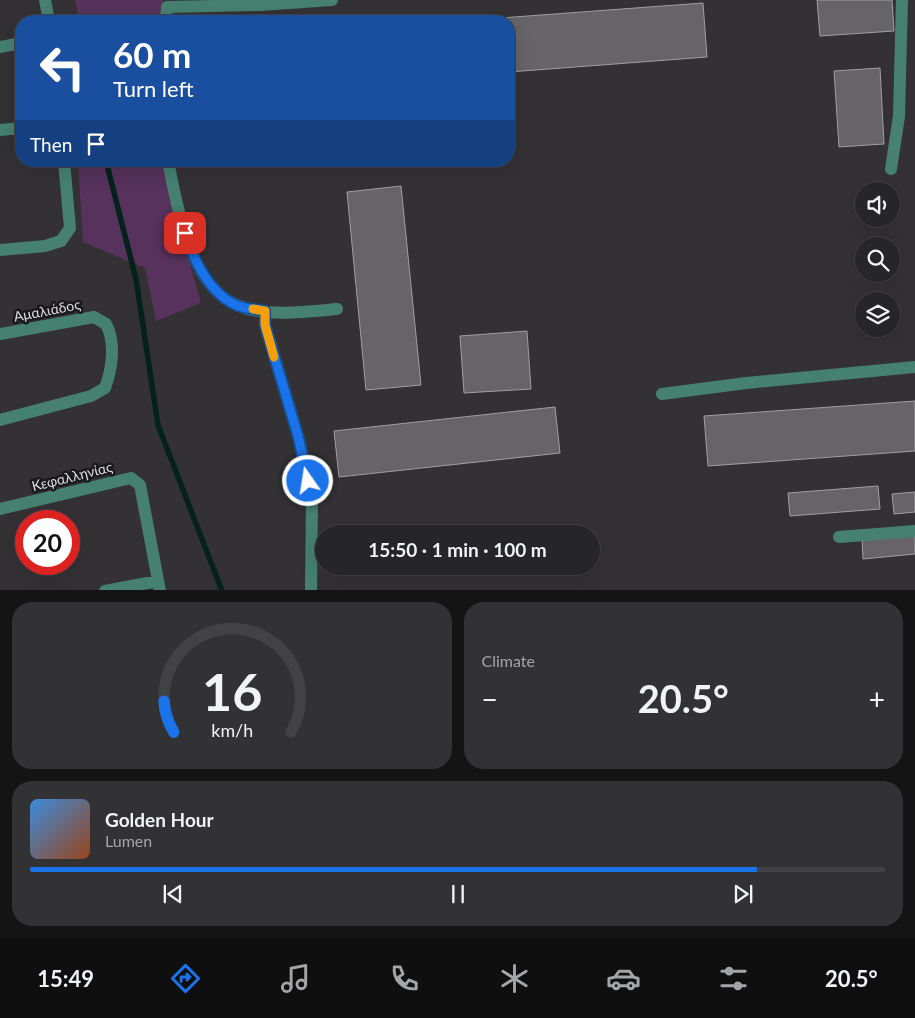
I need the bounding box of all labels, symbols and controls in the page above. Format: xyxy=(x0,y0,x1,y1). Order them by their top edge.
text: 60 m xyxy=(113,33,191,75)
icon: left xyxy=(30,35,95,100)
text: Turn left xyxy=(113,75,194,102)
icon: arrive xyxy=(82,130,110,158)
text: Then xyxy=(30,133,72,156)
map controls xyxy=(855,182,900,337)
button: sound xyxy=(855,182,900,227)
pin xyxy=(164,212,206,254)
icon: arrive xyxy=(171,219,199,247)
button: search xyxy=(855,237,900,282)
button: layers xyxy=(855,292,900,337)
street label: Αμαλιάδος xyxy=(12,295,82,325)
position arrow xyxy=(281,454,333,506)
street label: Κεφαλληνίας xyxy=(30,458,115,494)
speed limit sign: 20 xyxy=(15,510,80,575)
text: 15:50 · 1 min · 100 m xyxy=(368,538,547,561)
text: Climate xyxy=(482,651,535,670)
text: 16 xyxy=(202,660,262,722)
text: 20.5° xyxy=(638,675,729,721)
text: − xyxy=(482,682,498,716)
text: + xyxy=(869,682,885,716)
text: km/h xyxy=(211,719,253,741)
text: Golden Hour xyxy=(105,808,214,831)
text: Lumen xyxy=(105,831,152,850)
icon: previous xyxy=(159,880,187,908)
icon: pause xyxy=(444,880,472,908)
icon: next xyxy=(729,880,757,908)
icon: directions xyxy=(168,961,203,996)
icon: music xyxy=(278,961,313,996)
icon: phone xyxy=(387,961,422,996)
icon: climate xyxy=(497,961,532,996)
icon: car xyxy=(606,961,641,996)
icon: filters xyxy=(716,961,751,996)
text: 15:49 xyxy=(37,965,94,992)
text: 20.5° xyxy=(825,965,878,992)

